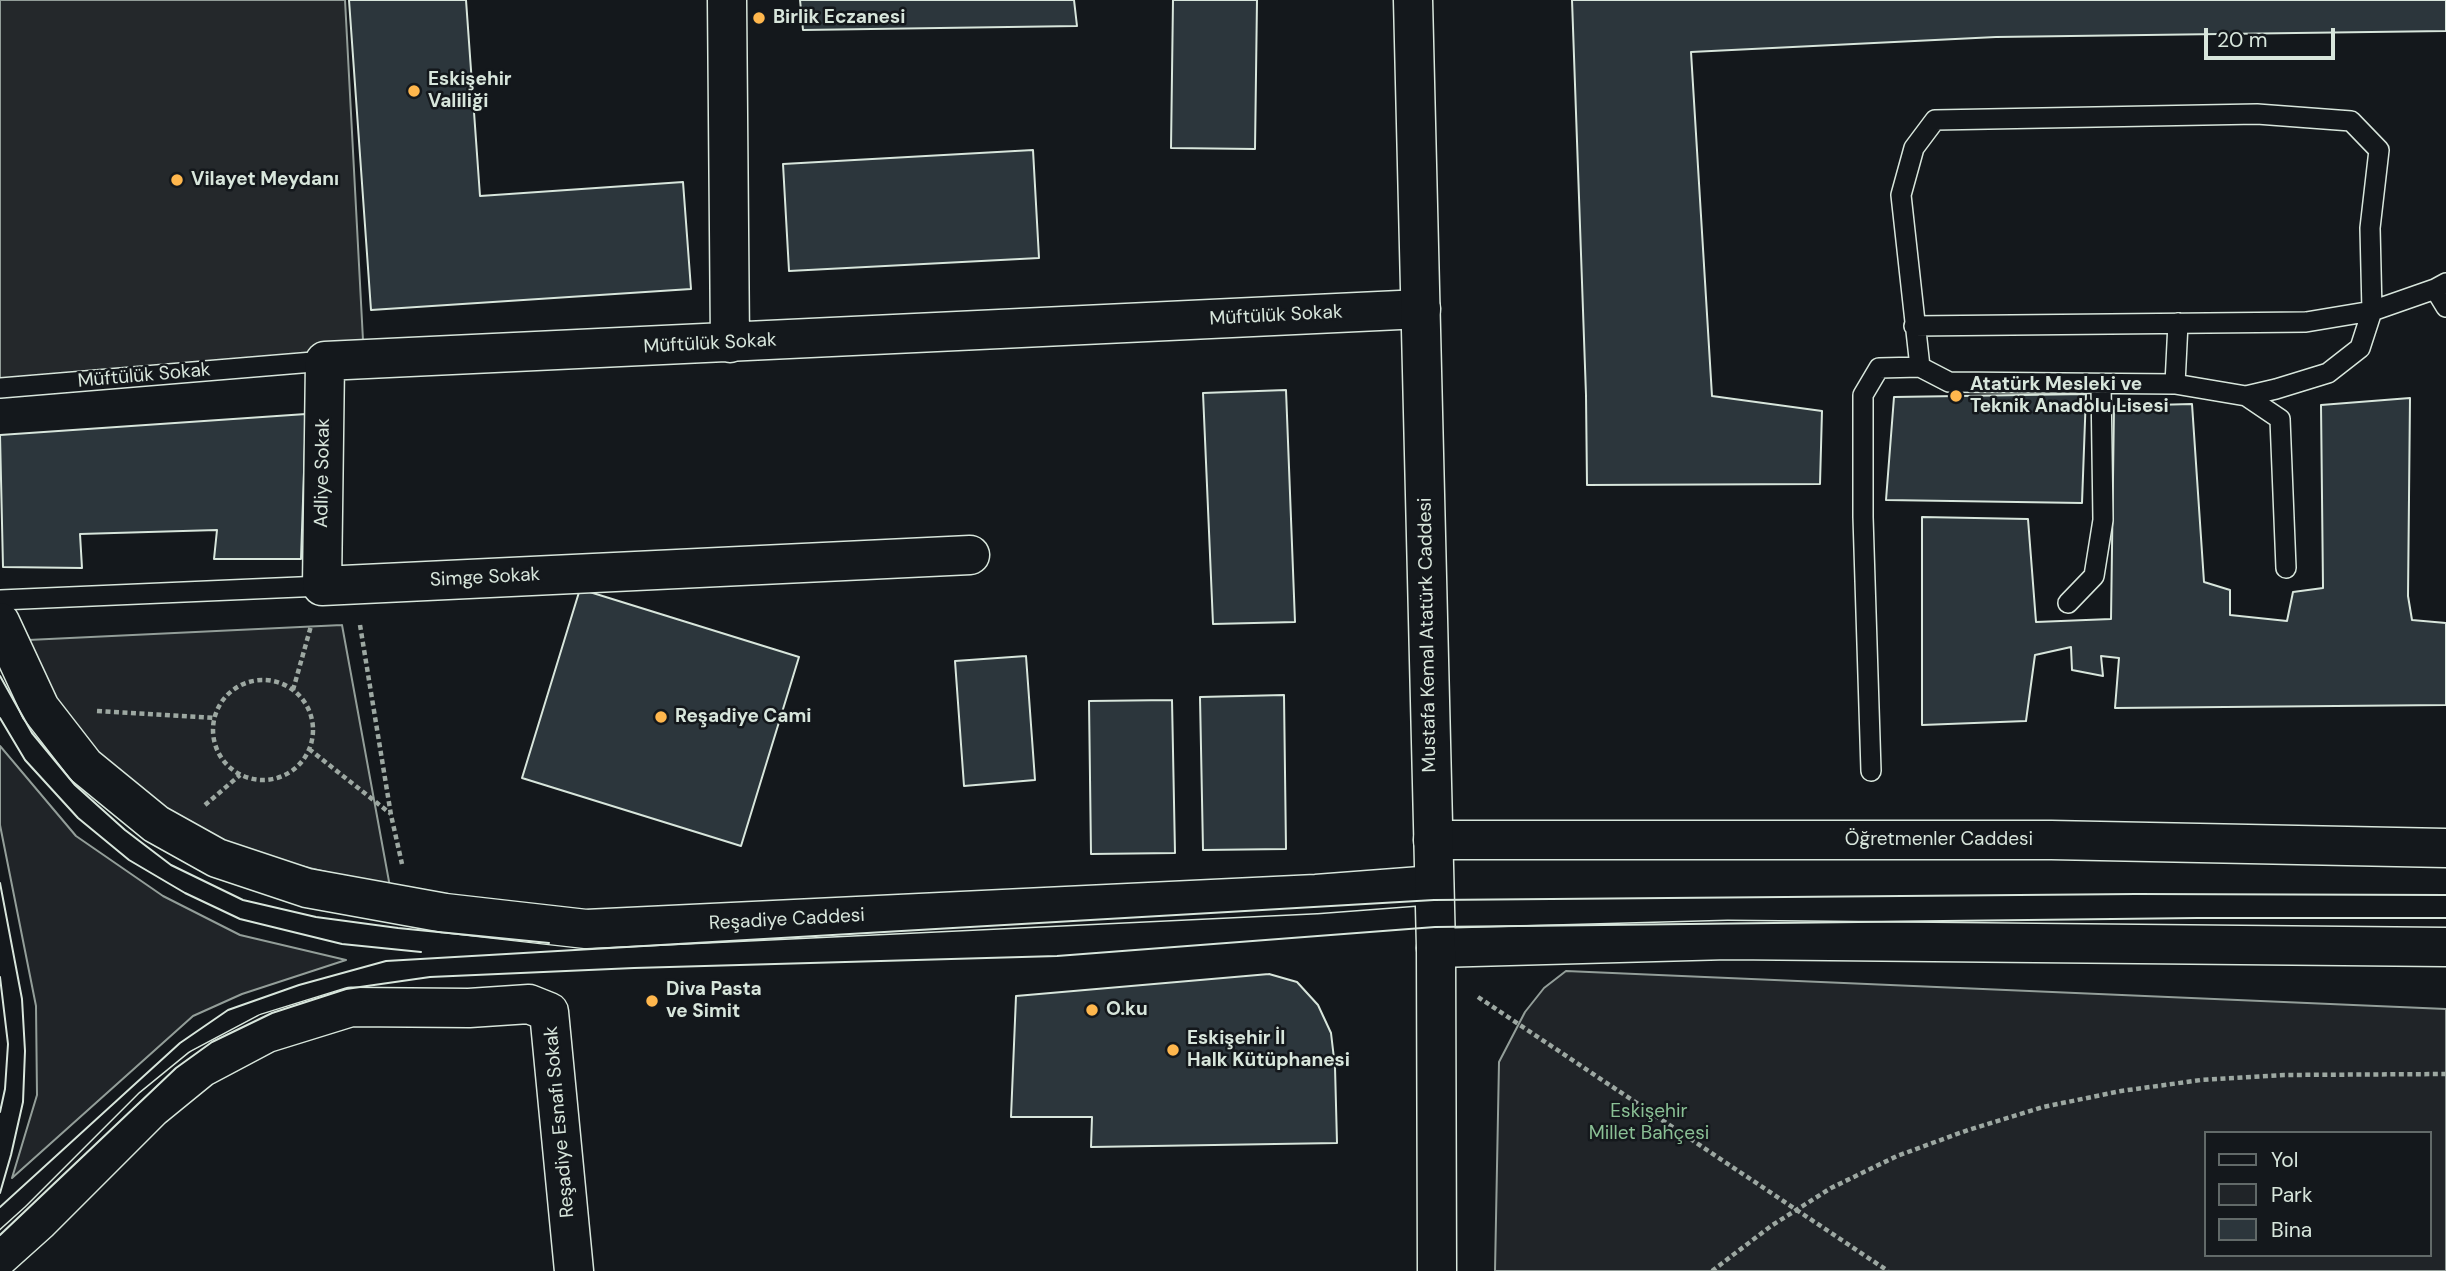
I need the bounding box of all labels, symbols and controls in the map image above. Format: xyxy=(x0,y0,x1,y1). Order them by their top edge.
place label: Birlik Eczanesi xyxy=(773,7,905,29)
marker: Birlik Eczanesi xyxy=(751,10,767,26)
scale bar xyxy=(2208,14,2339,58)
text: 20 m xyxy=(2217,26,2268,54)
place label: Eskişehir Valiliği xyxy=(428,69,512,113)
marker: Eskişehir Valiliği xyxy=(406,83,422,99)
place label: Vilayet Meydanı xyxy=(191,169,339,191)
marker: Vilayet Meydanı xyxy=(169,172,185,188)
street label: Müftülük Sokak xyxy=(1209,301,1343,331)
street label: Müftülük Sokak xyxy=(643,329,777,359)
street label: Müftülük Sokak xyxy=(77,359,211,393)
place label: Atatürk Mesleki ve Teknik Anadolu Lisesi xyxy=(1970,374,2169,418)
marker: Atatürk Mesleki ve Teknik Anadolu Lisesi xyxy=(1948,388,1964,404)
street label: Adliye Sokak xyxy=(311,418,335,528)
street label: Mustafa Kemal Atatürk Caddesi xyxy=(1414,497,1442,773)
street label: Simge Sokak xyxy=(429,564,541,592)
place label: Reşadiye Cami xyxy=(675,706,812,728)
marker: Reşadiye Cami xyxy=(653,709,669,725)
street label: Öğretmenler Caddesi xyxy=(1845,829,2033,851)
street label: Reşadiye Caddesi xyxy=(708,905,866,935)
place label: Diva Pasta ve Simit xyxy=(666,979,762,1023)
marker: Diva Pasta ve Simit xyxy=(644,993,660,1009)
place label: O.ku xyxy=(1106,999,1148,1021)
marker: O.ku xyxy=(1084,1002,1100,1018)
street label: Reşadiye Esnafı Sokak xyxy=(540,1025,580,1219)
place label: Eskişehir İl Halk Kütüphanesi xyxy=(1187,1028,1350,1072)
marker: Eskişehir İl Halk Kütüphanesi xyxy=(1165,1042,1181,1058)
park label: Eskişehir Millet Bahçesi xyxy=(1589,1101,1709,1145)
legend xyxy=(2204,1131,2432,1257)
text: Yol xyxy=(2271,1146,2299,1174)
text: Park xyxy=(2271,1181,2312,1209)
text: Bina xyxy=(2271,1216,2312,1244)

